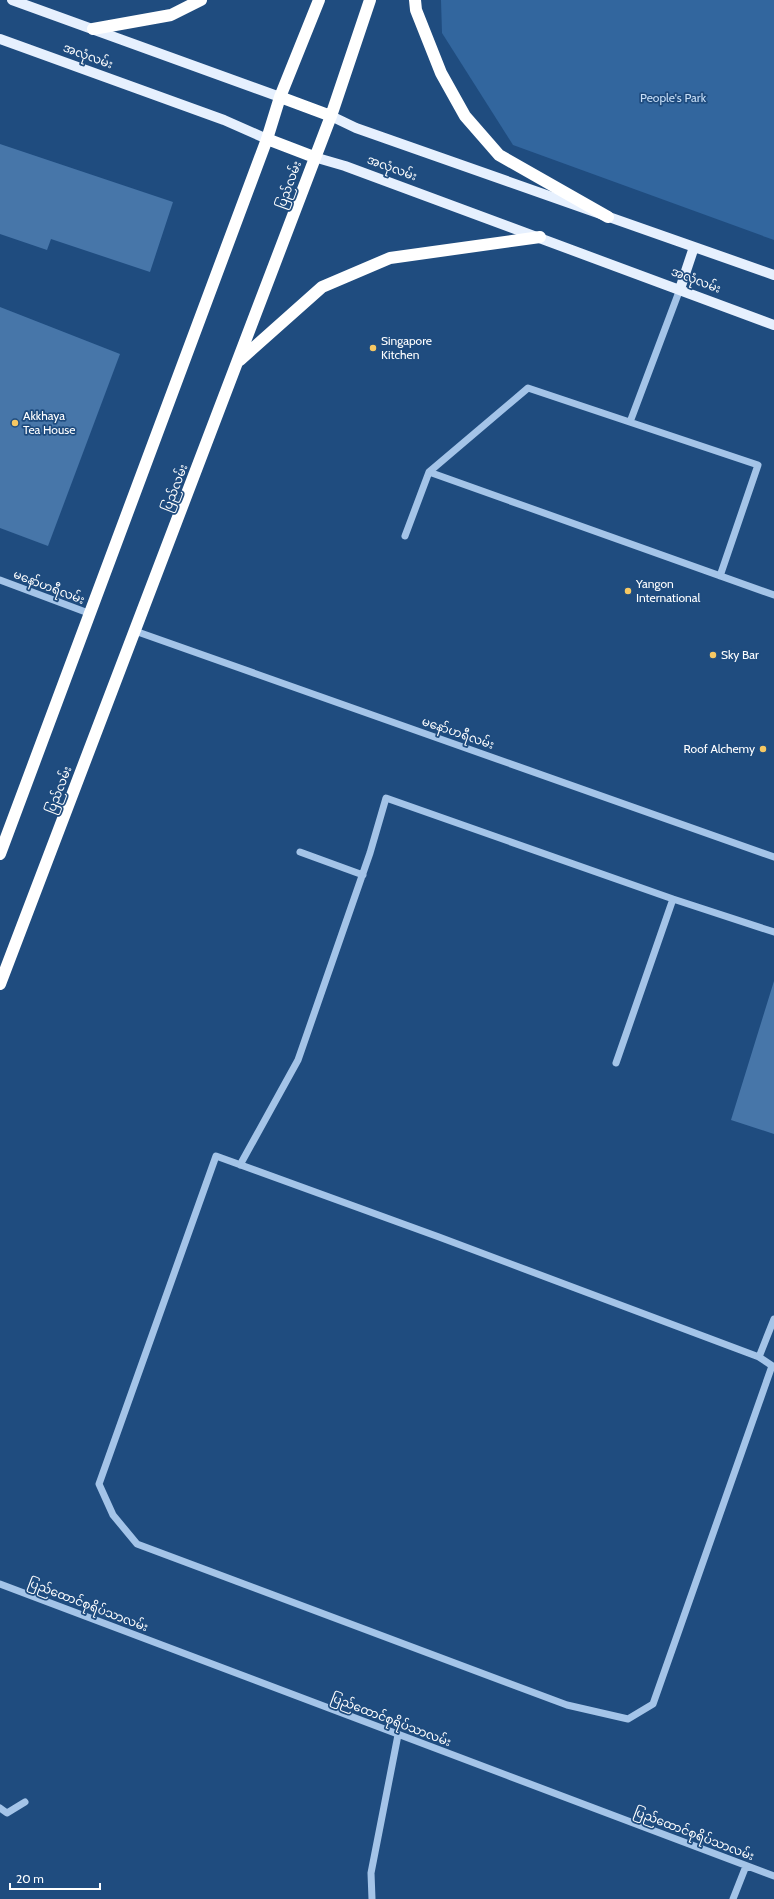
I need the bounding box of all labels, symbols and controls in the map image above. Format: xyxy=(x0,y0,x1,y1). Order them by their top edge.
street label: အလုံလမ်း xyxy=(60,39,116,74)
park label: People's Park xyxy=(640,90,707,105)
street label: အလုံလမ်း xyxy=(364,151,420,186)
street label: ပြည်လမ်း xyxy=(272,158,307,212)
street label: အလုံလမ်း xyxy=(668,262,724,299)
place label: Singapore Kitchen xyxy=(381,333,432,362)
marker: Singapore Kitchen xyxy=(368,343,378,353)
place label: Akkhaya Tea House xyxy=(23,408,75,437)
marker: Akkhaya Tea House xyxy=(10,418,20,428)
street label: ပြည်လမ်း xyxy=(158,461,193,515)
street label: မနော်ဟရီလမ်း xyxy=(10,565,87,610)
place label: Yangon International xyxy=(635,576,701,605)
marker: Yangon International xyxy=(623,586,633,596)
place label: Sky Bar xyxy=(721,647,759,662)
marker: Sky Bar xyxy=(708,650,718,660)
street label: မနော်ဟရီလမ်း xyxy=(419,712,497,755)
place label: Roof Alchemy xyxy=(684,741,755,756)
marker: Roof Alchemy xyxy=(758,744,768,754)
street label: ပြည်လမ်း xyxy=(42,763,77,817)
street label: ပြည်ထောင်စုရိပ်သာလမ်း xyxy=(25,1574,151,1637)
street label: ပြည်ထောင်စုရိပ်သာလမ်း xyxy=(328,1689,454,1752)
street label: ပြည်ထောင်စုရိပ်သာလမ်း xyxy=(631,1803,757,1866)
scale bar xyxy=(10,1865,100,1891)
text: 20 m xyxy=(16,1871,44,1886)

